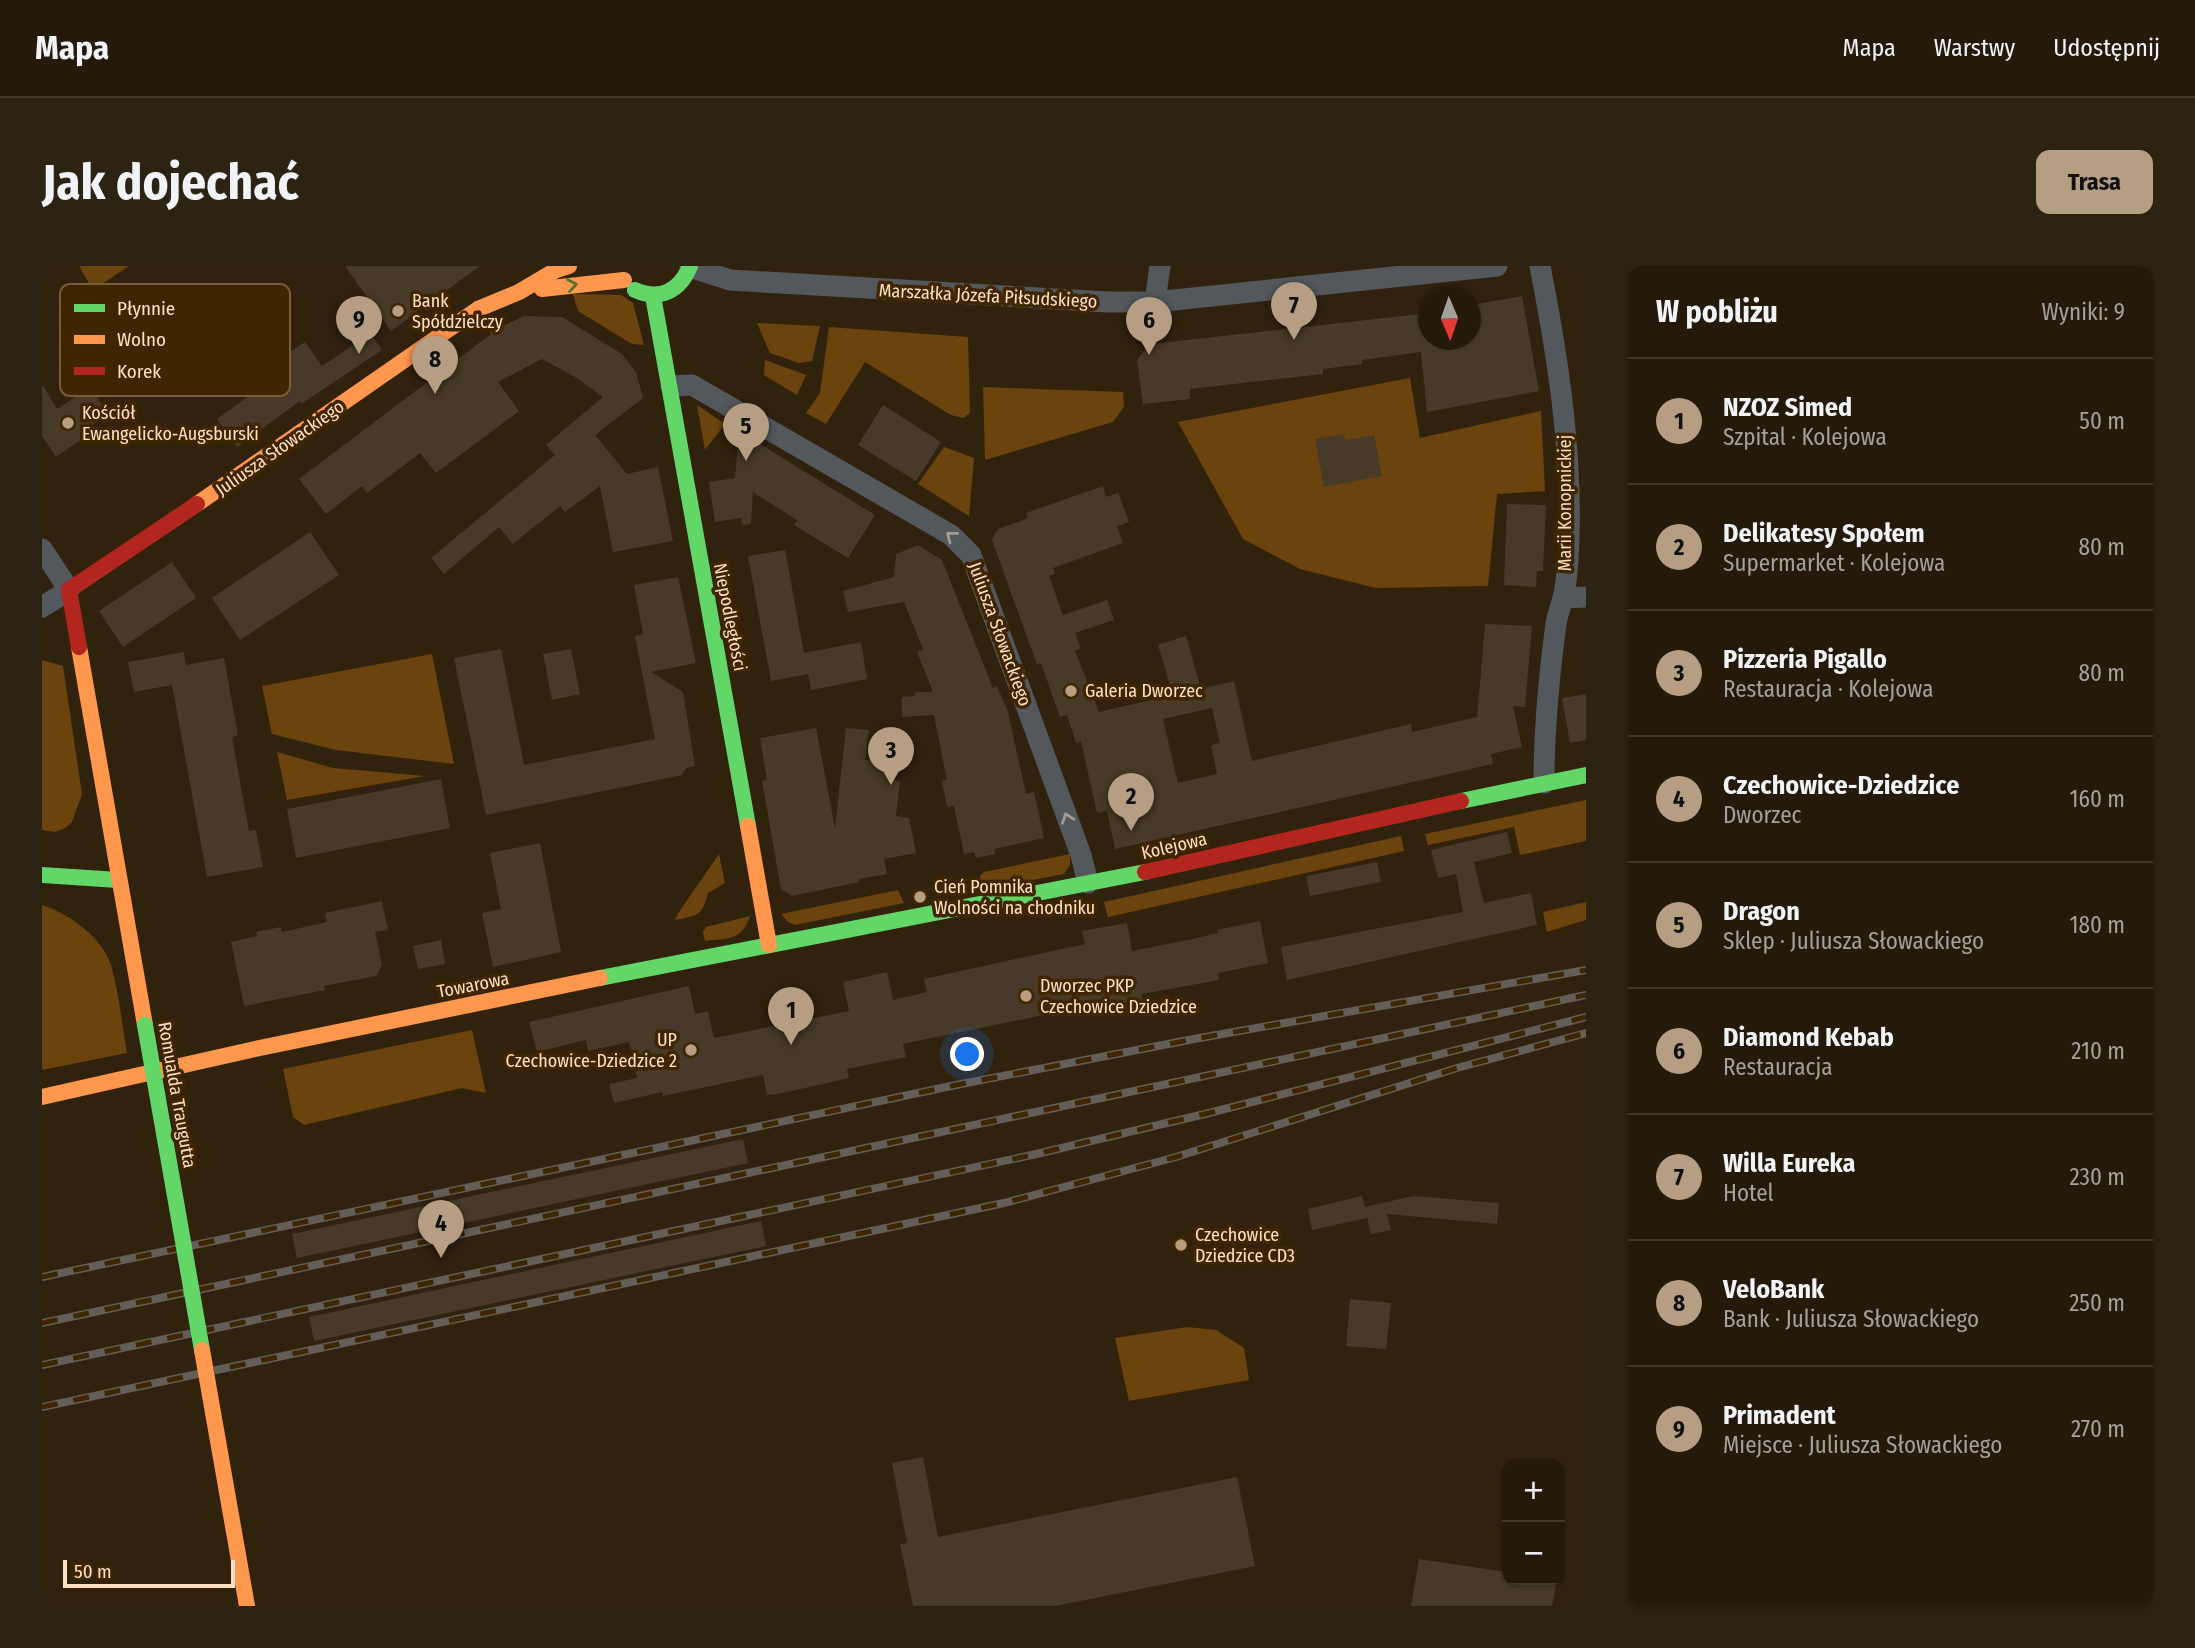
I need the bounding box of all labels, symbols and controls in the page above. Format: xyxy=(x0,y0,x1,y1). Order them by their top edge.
text: Mapa xyxy=(35,28,109,68)
text: Mapa xyxy=(1843,34,1896,62)
text: Warstwy xyxy=(1934,34,2015,62)
text: Udostępnij xyxy=(2053,34,2160,62)
button: Trasa xyxy=(2036,150,2153,214)
text: Jak dojechać xyxy=(42,153,299,212)
one-way arrow xyxy=(566,278,578,293)
street label: Marszałka Józefa Piłsudskiego xyxy=(878,279,1098,313)
pin: 7 xyxy=(1271,282,1317,340)
legend xyxy=(60,284,290,396)
north arrow xyxy=(1418,287,1481,350)
place label: Bank Spółdzielczy xyxy=(412,290,503,333)
text: W pobliżu xyxy=(1656,294,1778,330)
pin: 9 xyxy=(336,296,382,354)
text: Płynnie xyxy=(117,297,175,320)
pin: 6 xyxy=(1126,297,1172,355)
text: Wyniki: 9 xyxy=(2042,298,2125,326)
marker: Bank Spółdzielczy xyxy=(390,303,406,319)
text: Wolno xyxy=(117,328,166,351)
pin: 8 xyxy=(412,336,458,394)
text: Korek xyxy=(117,360,161,383)
text: NZOZ Simed xyxy=(1723,392,1852,423)
street label: Juliusza Słowackiego xyxy=(212,395,348,501)
place label: Kościół Ewangelicko-Augsburski xyxy=(82,402,259,445)
pin: 5 xyxy=(723,403,769,461)
text: 1 xyxy=(1674,407,1684,435)
text: 50 m xyxy=(2079,407,2125,435)
marker: Kościół Ewangelicko-Augsburski xyxy=(60,415,76,431)
text: Szpital · Kolejowa xyxy=(1723,423,1887,451)
street label: Marii Konopnickiej xyxy=(1554,435,1576,571)
text: Delikatesy Społem xyxy=(1723,518,1925,549)
one-way arrow xyxy=(946,532,958,545)
text: 2 xyxy=(1674,533,1684,561)
text: 80 m xyxy=(2078,533,2125,561)
text: Supermarket · Kolejowa xyxy=(1723,549,1945,577)
street label: Juliusza Słowackiego xyxy=(964,559,1036,709)
street label: Niepodległości xyxy=(709,561,751,673)
text: Pizzeria Pigallo xyxy=(1723,644,1887,675)
text: 3 xyxy=(1674,659,1684,687)
text: 80 m xyxy=(2078,659,2125,687)
text: Restauracja · Kolejowa xyxy=(1723,675,1933,703)
place label: Galeria Dworzec xyxy=(1085,680,1203,702)
marker: Galeria Dworzec xyxy=(1063,683,1079,699)
pin: 3 xyxy=(868,727,914,785)
text: Czechowice-Dziedzice xyxy=(1723,770,1959,801)
pin: 2 xyxy=(1108,773,1154,831)
text: 4 xyxy=(1673,785,1685,813)
text: 160 m xyxy=(2070,785,2125,813)
text: Dworzec xyxy=(1723,801,1801,829)
one-way arrow xyxy=(1061,812,1075,824)
street label: Kolejowa xyxy=(1139,828,1209,864)
place label: Cień Pomnika Wolności na chodniku xyxy=(934,876,1095,919)
marker: Cień Pomnika Wolności na chodniku xyxy=(912,889,928,905)
text: Dragon xyxy=(1723,896,1800,927)
text: 5 xyxy=(1673,911,1685,939)
text: 180 m xyxy=(2069,911,2125,939)
text: Sklep · Juliusza Słowackiego xyxy=(1723,927,1984,955)
street label: Towarowa xyxy=(435,967,511,1003)
place label: Dworzec PKP Czechowice Dziedzice xyxy=(1040,975,1197,1018)
pin: 1 xyxy=(768,987,814,1045)
marker: Dworzec PKP Czechowice Dziedzice xyxy=(1018,988,1034,1004)
street label: Romualda Traugutta xyxy=(153,1020,201,1170)
text: Diamond Kebab xyxy=(1723,1022,1894,1053)
place label: UP Czechowice-Dziedzice 2 xyxy=(506,1029,677,1072)
your location xyxy=(950,1037,984,1071)
text: 6 xyxy=(1673,1037,1685,1065)
text: 210 m xyxy=(2071,1037,2125,1065)
marker: UP Czechowice-Dziedzice 2 xyxy=(683,1042,699,1058)
text: Restauracja xyxy=(1723,1053,1833,1081)
text: Willa Eureka xyxy=(1723,1148,1855,1179)
text: 7 xyxy=(1674,1163,1684,1191)
text: 230 m xyxy=(2069,1163,2125,1191)
text: Hotel xyxy=(1723,1179,1774,1207)
pin: 4 xyxy=(418,1200,464,1258)
place label: Czechowice Dziedzice CD3 xyxy=(1195,1224,1295,1267)
marker: Czechowice Dziedzice CD3 xyxy=(1173,1237,1189,1253)
text: VeloBank xyxy=(1723,1274,1824,1305)
text: 8 xyxy=(1673,1289,1685,1317)
text: 250 m xyxy=(2069,1289,2125,1317)
text: Bank · Juliusza Słowackiego xyxy=(1723,1305,1979,1333)
text: Primadent xyxy=(1723,1400,1836,1431)
text: 9 xyxy=(1673,1415,1685,1443)
text: 270 m xyxy=(2071,1415,2125,1443)
text: Miejsce · Juliusza Słowackiego xyxy=(1723,1431,2002,1459)
map controls xyxy=(1502,1459,1565,1585)
button: + xyxy=(1502,1459,1565,1522)
button: − xyxy=(1502,1522,1565,1585)
scale bar xyxy=(63,1557,234,1589)
text: 50 m xyxy=(74,1560,112,1583)

